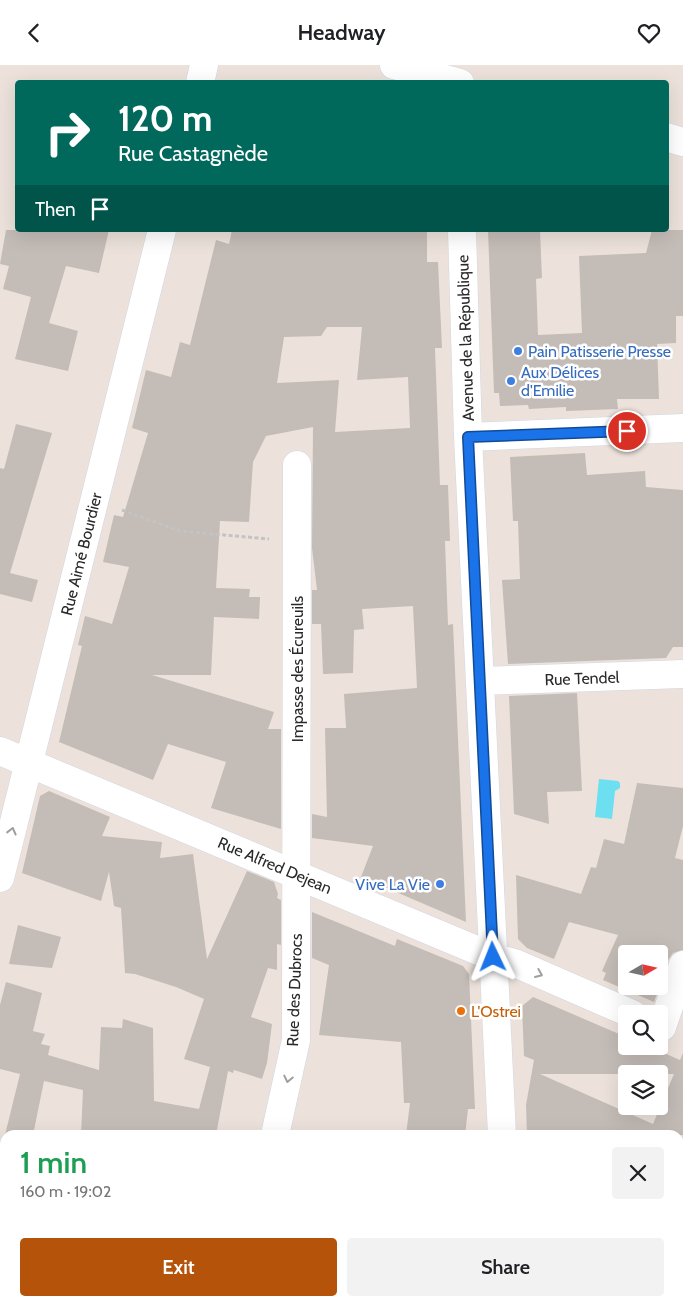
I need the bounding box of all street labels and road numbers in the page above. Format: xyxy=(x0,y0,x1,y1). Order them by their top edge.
street label: Avenue de la République xyxy=(453,254,478,421)
street label: Rue Aimé Bourdier xyxy=(57,490,106,617)
street label: Impasse des Écureuils xyxy=(288,595,307,742)
street label: Rue Tendel xyxy=(544,668,620,689)
street label: Rue Alfred Dejean xyxy=(215,833,335,898)
street label: Rue des Dubrocs xyxy=(283,933,306,1047)

